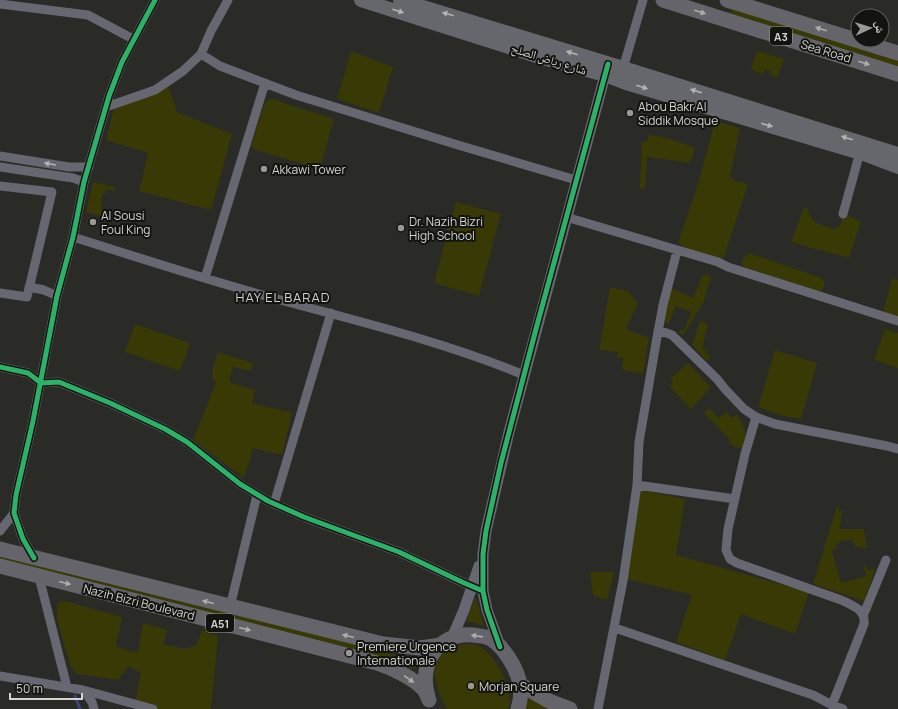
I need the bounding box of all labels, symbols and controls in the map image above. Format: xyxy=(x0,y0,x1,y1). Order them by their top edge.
one-way arrow xyxy=(393,8,405,14)
north arrow xyxy=(850,8,890,48)
one-way arrow xyxy=(695,9,707,15)
one-way arrow xyxy=(442,11,454,17)
text: ش xyxy=(872,21,888,34)
one-way arrow xyxy=(814,26,826,32)
road number: A3 xyxy=(770,27,792,45)
street label: Sea Road xyxy=(799,35,853,67)
street label: شارع رياض الصلح xyxy=(509,39,589,79)
one-way arrow xyxy=(566,50,578,56)
one-way arrow xyxy=(859,60,871,66)
one-way arrow xyxy=(636,85,648,91)
one-way arrow xyxy=(690,88,702,94)
place label: Abou Bakr Al Siddik Mosque xyxy=(638,98,718,129)
marker: Abou Bakr Al Siddik Mosque xyxy=(625,108,635,118)
one-way arrow xyxy=(760,122,773,128)
one-way arrow xyxy=(841,135,853,141)
one-way arrow xyxy=(44,160,56,166)
place label: Akkawi Tower xyxy=(272,161,346,178)
marker: Akkawi Tower xyxy=(259,164,269,174)
place label: Al Sousi Foul King xyxy=(101,207,150,238)
place label: Dr. Nazih Bizri High School xyxy=(409,213,483,244)
marker: Al Sousi Foul King xyxy=(88,217,98,227)
marker: Dr. Nazih Bizri High School xyxy=(396,223,406,233)
district label: HAY EL BARAD xyxy=(235,288,331,306)
street label: Nazih Bizri Boulevard xyxy=(81,580,197,624)
one-way arrow xyxy=(59,581,71,587)
one-way arrow xyxy=(202,598,214,604)
road number: A51 xyxy=(206,614,234,632)
one-way arrow xyxy=(239,626,251,632)
one-way arrow xyxy=(342,633,354,639)
one-way arrow xyxy=(471,633,483,639)
place label: Premiere Urgence Internationale xyxy=(357,638,456,669)
marker: Premiere Urgence Internationale xyxy=(344,648,354,658)
scale bar xyxy=(10,675,82,701)
one-way arrow xyxy=(404,675,414,683)
place label: Morjan Square xyxy=(479,678,559,695)
text: 50 m xyxy=(16,680,43,697)
marker: Morjan Square xyxy=(466,681,476,691)

